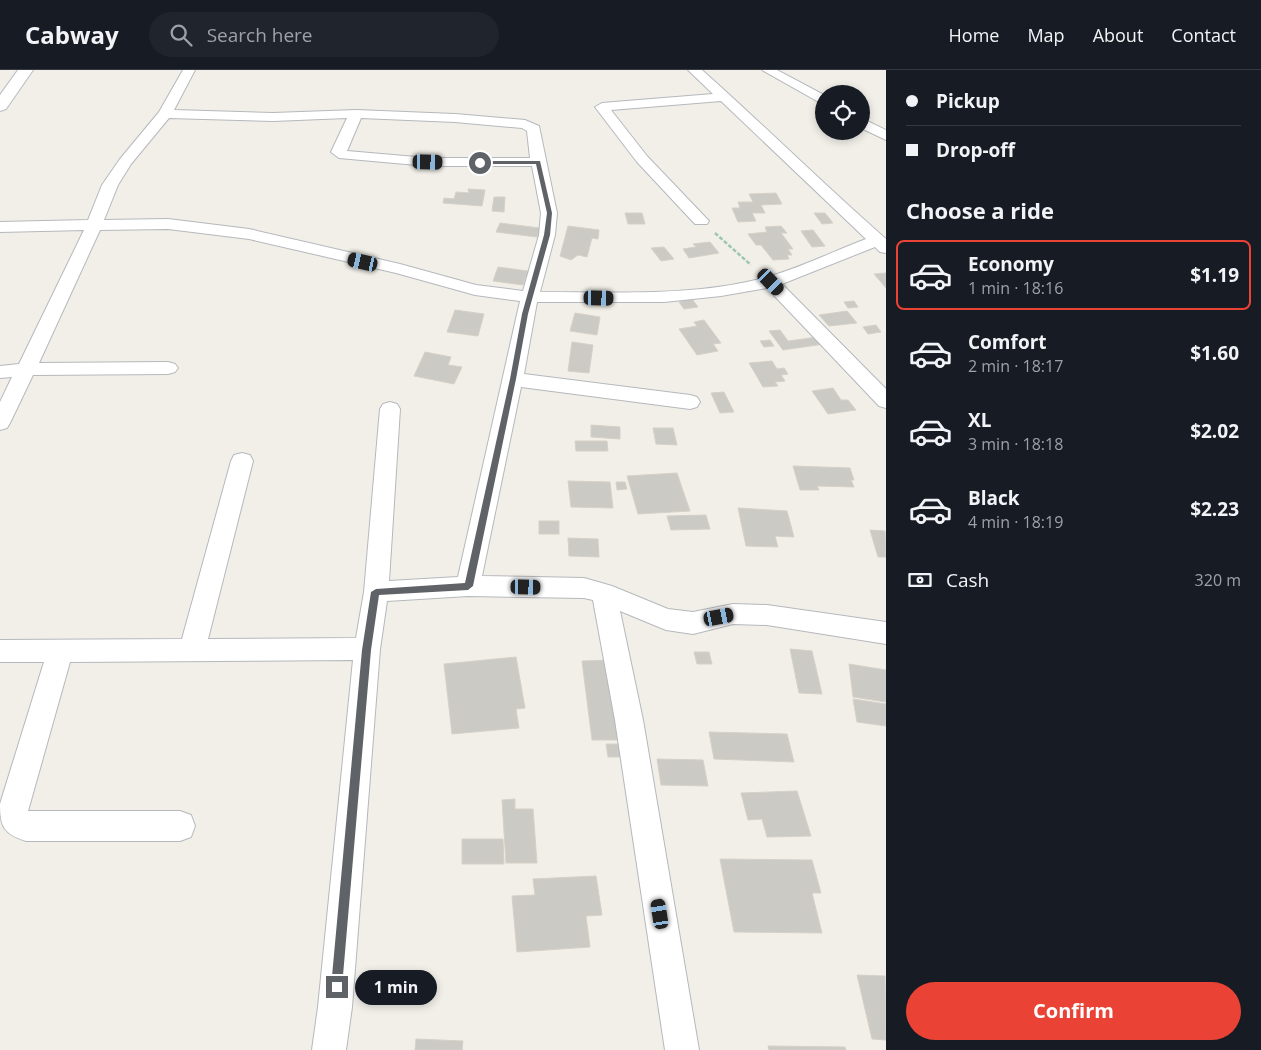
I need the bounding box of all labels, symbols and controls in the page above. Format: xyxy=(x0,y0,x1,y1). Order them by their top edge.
search box xyxy=(149,12,499,57)
text: Cabway xyxy=(25,18,119,51)
icon: search xyxy=(167,21,195,49)
text: Search here xyxy=(207,22,313,48)
text: Home xyxy=(949,23,999,47)
text: Map xyxy=(1027,23,1065,47)
text: About xyxy=(1093,23,1143,47)
text: Contact xyxy=(1171,23,1236,47)
map controls xyxy=(815,85,870,140)
button: locate xyxy=(815,85,870,140)
text: Pickup xyxy=(936,88,1000,114)
text: Drop-off xyxy=(936,137,1015,163)
route start xyxy=(469,152,491,174)
car xyxy=(412,154,443,170)
text: Choose a ride xyxy=(906,195,1054,225)
car xyxy=(346,251,379,273)
text: Economy xyxy=(968,251,1054,277)
icon: car xyxy=(908,253,953,298)
text: $1.19 xyxy=(1190,262,1239,288)
car xyxy=(755,266,786,298)
text: 1 min · 18:16 xyxy=(968,277,1063,299)
car xyxy=(583,290,614,306)
text: Comfort xyxy=(968,329,1047,355)
icon: car xyxy=(908,331,953,376)
text: $1.60 xyxy=(1190,340,1239,366)
text: 2 min · 18:17 xyxy=(968,355,1063,377)
text: XL xyxy=(968,407,991,433)
icon: car xyxy=(908,409,953,454)
text: $2.02 xyxy=(1190,418,1239,444)
text: 3 min · 18:18 xyxy=(968,433,1063,455)
text: Black xyxy=(968,485,1020,511)
icon: car xyxy=(908,487,953,532)
text: $2.23 xyxy=(1190,496,1239,522)
text: 4 min · 18:19 xyxy=(968,511,1063,533)
icon: cash xyxy=(906,566,934,594)
text: Cash xyxy=(946,567,989,593)
text: 320 m xyxy=(1195,569,1241,591)
car xyxy=(510,579,541,595)
car xyxy=(702,607,735,627)
car xyxy=(650,898,669,930)
callout: 1 min xyxy=(354,970,437,1004)
route end xyxy=(326,976,348,998)
text: 1 min xyxy=(374,976,418,998)
button: Confirm xyxy=(906,982,1241,1040)

